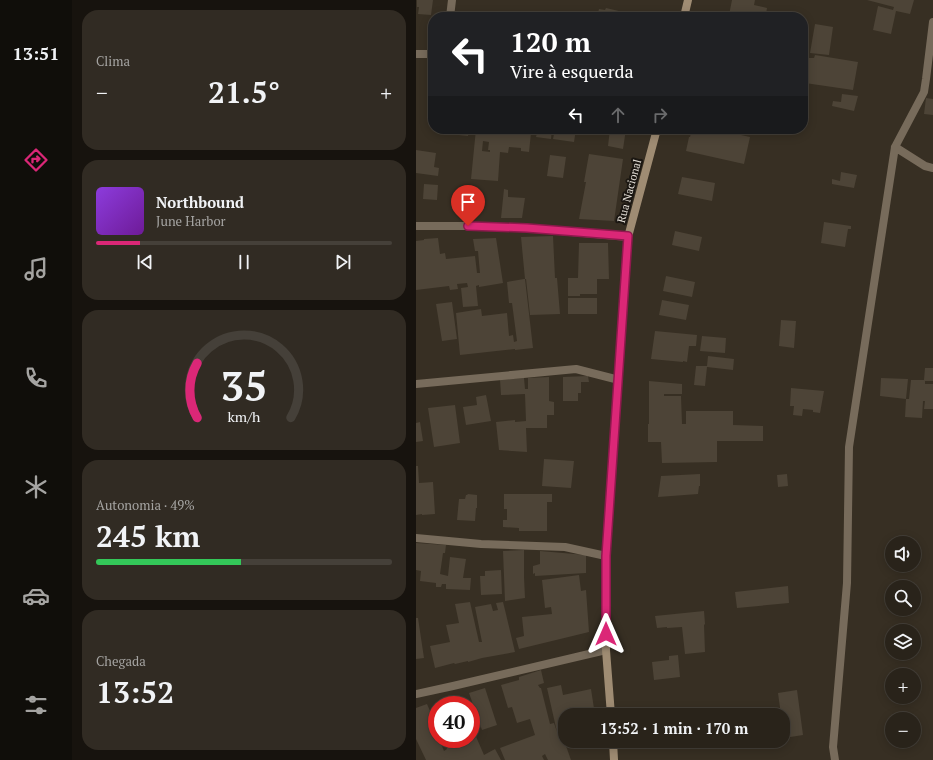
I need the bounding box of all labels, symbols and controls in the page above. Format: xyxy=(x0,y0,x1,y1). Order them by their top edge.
text: 120 m xyxy=(510,23,591,60)
icon: left xyxy=(444,28,496,80)
text: 13:51 xyxy=(13,41,59,65)
text: Clima xyxy=(96,52,130,70)
text: Vire à esquerda xyxy=(510,59,634,83)
text: 21.5° xyxy=(208,72,280,112)
text: − xyxy=(96,78,108,107)
text: + xyxy=(380,78,392,107)
icon: left xyxy=(565,104,587,126)
icon: ahead xyxy=(607,104,629,126)
icon: right xyxy=(649,104,671,126)
icon: directions xyxy=(22,146,50,174)
street label: Rua Nacional xyxy=(614,158,644,224)
pin xyxy=(451,185,485,226)
icon: arrive xyxy=(457,191,479,213)
text: Northbound xyxy=(156,192,244,212)
text: June Harbor xyxy=(156,212,226,230)
icon: previous xyxy=(134,251,156,273)
icon: pause xyxy=(233,251,255,273)
icon: next xyxy=(332,251,354,273)
icon: music xyxy=(22,255,50,283)
text: 35 xyxy=(220,358,268,413)
icon: phone xyxy=(22,364,50,392)
text: km/h xyxy=(228,407,261,426)
icon: climate xyxy=(22,473,50,501)
text: Autonomia · 49% xyxy=(96,496,195,514)
text: 245 km xyxy=(96,516,200,556)
map controls xyxy=(885,536,921,748)
button: sound xyxy=(885,536,921,572)
button: search xyxy=(885,580,921,616)
icon: car xyxy=(22,582,50,610)
position arrow xyxy=(585,613,627,655)
button: layers xyxy=(885,624,921,660)
text: Chegada xyxy=(96,652,146,670)
button: + xyxy=(885,668,921,704)
text: 13:52 xyxy=(96,672,174,712)
icon: filters xyxy=(22,691,50,719)
speed limit sign: 40 xyxy=(428,696,480,748)
button: − xyxy=(885,712,921,748)
text: 13:52 · 1 min · 170 m xyxy=(600,718,748,738)

